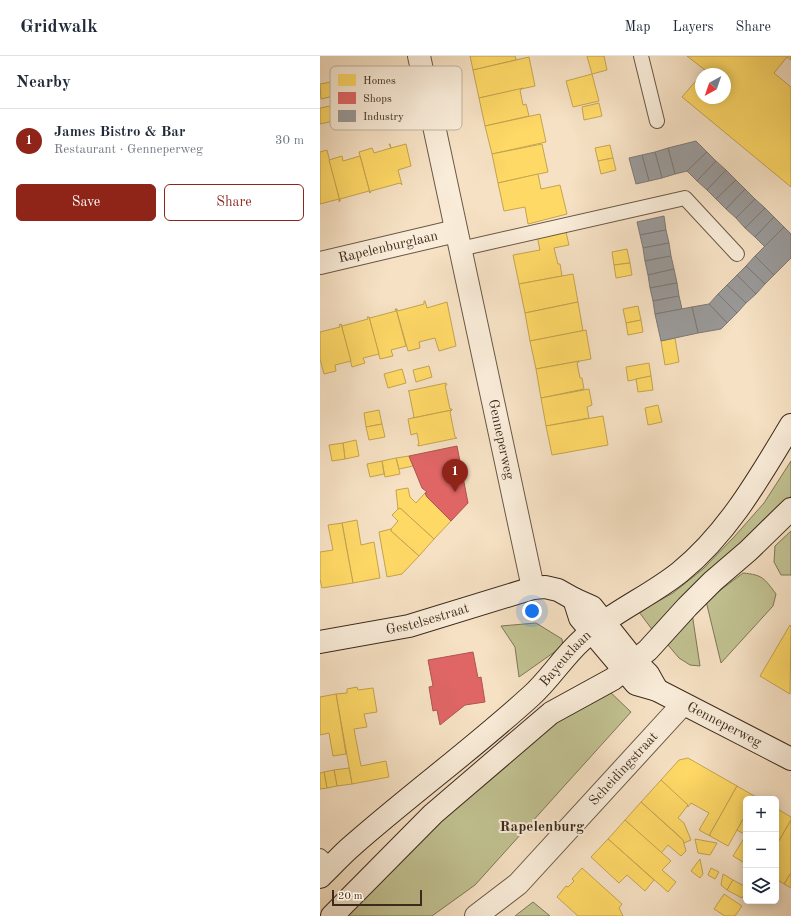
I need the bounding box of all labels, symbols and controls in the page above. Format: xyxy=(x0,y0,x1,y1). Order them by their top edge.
text: Gridwalk xyxy=(20,18,98,37)
text: Map xyxy=(625,20,651,34)
text: Layers xyxy=(673,20,714,34)
text: Share xyxy=(736,20,771,34)
legend xyxy=(330,66,462,130)
north arrow xyxy=(695,68,731,104)
text: Nearby xyxy=(16,74,71,91)
text: Homes xyxy=(363,76,396,87)
text: Shops xyxy=(363,94,392,105)
text: Industry xyxy=(363,112,404,123)
text: James Bistro & Bar xyxy=(54,125,186,140)
text: 1 xyxy=(25,134,33,147)
text: 30 m xyxy=(275,134,304,147)
text: Restaurant · Genneperweg xyxy=(54,143,203,156)
button: Save xyxy=(16,184,156,221)
button: Share xyxy=(164,184,304,221)
street label: Rapelenburglaan xyxy=(337,228,440,265)
street label: Genneperweg xyxy=(486,398,517,481)
pin: 1 xyxy=(442,459,468,492)
street label: Gestelsestraat xyxy=(385,601,471,637)
your location xyxy=(522,601,542,621)
street label: Bayeuxlaan xyxy=(537,628,594,689)
street label: Genneperweg xyxy=(685,700,764,750)
street label: Scheidingstraat xyxy=(587,729,661,808)
map controls xyxy=(743,796,779,904)
button: + xyxy=(743,796,779,832)
district label: Rapelenburg xyxy=(500,820,585,835)
button: − xyxy=(743,832,779,868)
button: layers xyxy=(743,868,779,904)
scale bar xyxy=(332,888,422,907)
text: 20 m xyxy=(338,891,363,902)

